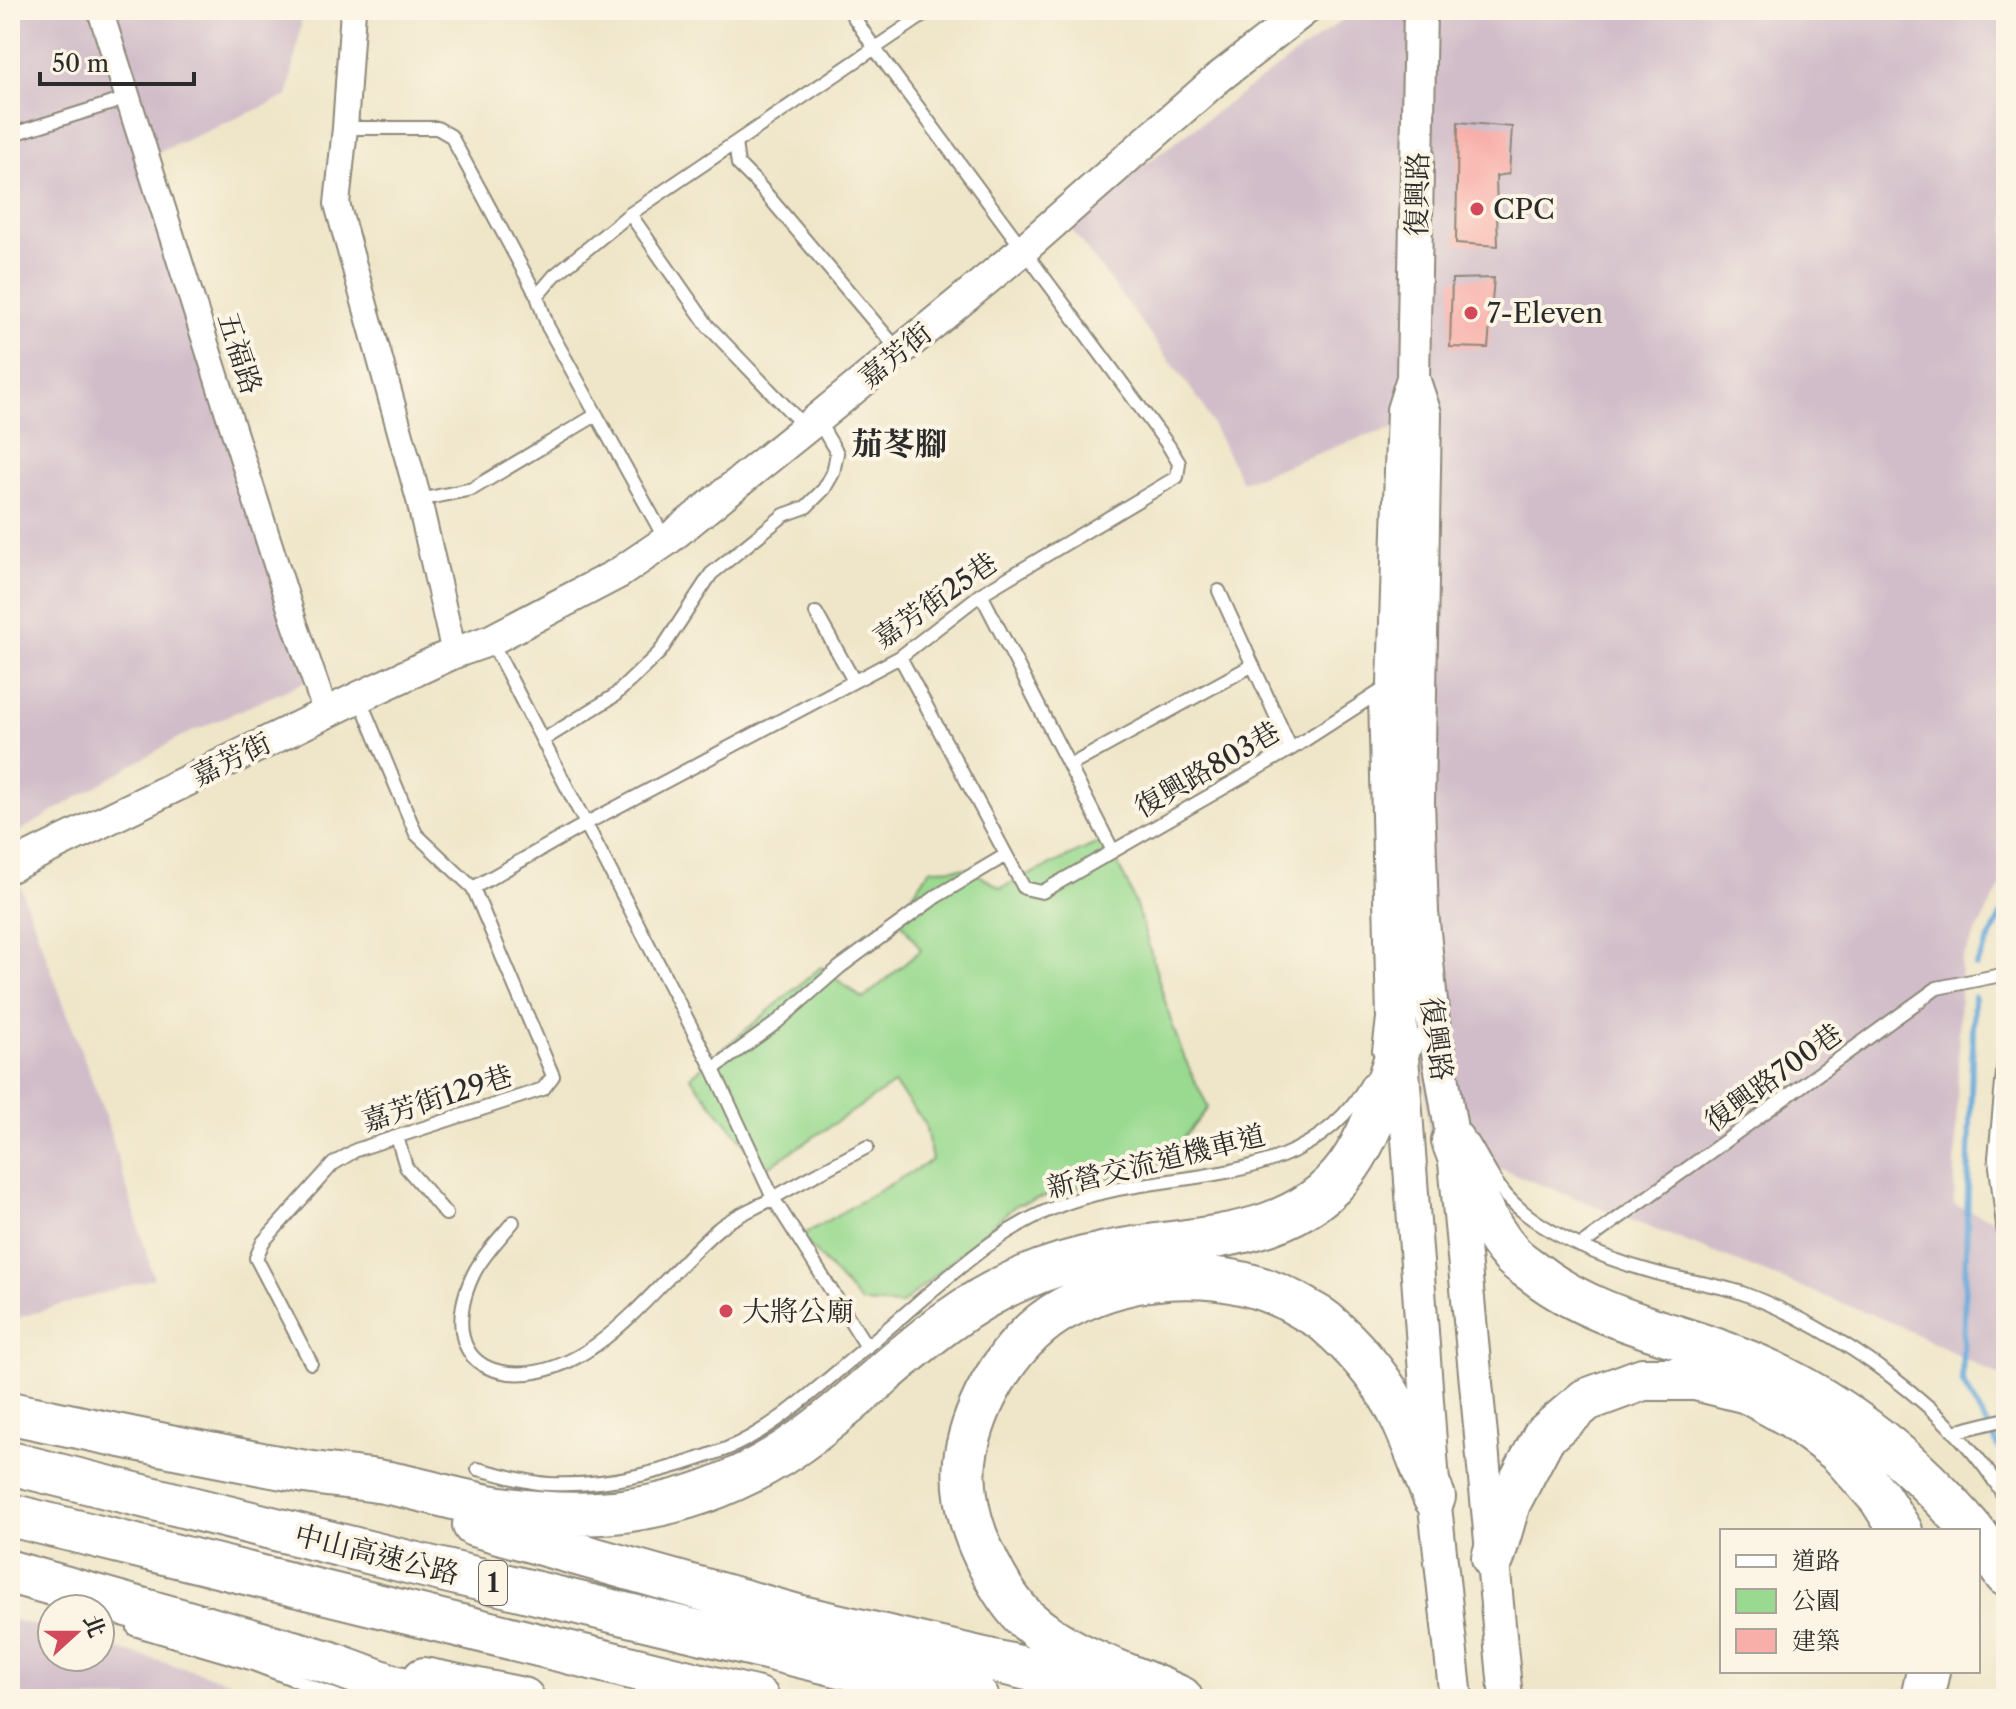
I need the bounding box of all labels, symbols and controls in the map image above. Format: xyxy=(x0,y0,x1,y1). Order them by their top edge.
scale bar xyxy=(40,36,194,86)
text: 50 m xyxy=(52,49,109,78)
street label: 復興路 xyxy=(1399,152,1435,236)
place label: CPC xyxy=(1493,192,1555,226)
marker: CPC xyxy=(1468,200,1486,218)
place label: 7-Eleven xyxy=(1487,296,1603,330)
marker: 7-Eleven xyxy=(1462,304,1480,322)
street label: 五福路 xyxy=(211,308,269,398)
street label: 嘉芳街 xyxy=(852,315,938,395)
district label: 茄苳腳 xyxy=(851,424,947,463)
street label: 嘉芳街25巷 xyxy=(867,545,1003,655)
street label: 復興路803巷 xyxy=(1128,714,1286,824)
street label: 嘉芳街 xyxy=(186,725,276,793)
street label: 復興路 xyxy=(1414,995,1460,1083)
street label: 復興路700巷 xyxy=(1698,1016,1848,1138)
street label: 嘉芳街129巷 xyxy=(357,1058,517,1138)
street label: 新營交流道機車道 xyxy=(1043,1117,1269,1205)
place label: 大將公廟 xyxy=(742,1294,854,1328)
marker: 大將公廟 xyxy=(717,1302,735,1320)
street label: 中山高速公路 xyxy=(291,1517,463,1591)
legend xyxy=(1720,1529,1980,1673)
text: 道路 xyxy=(1792,1546,1840,1575)
road number: 1 xyxy=(479,1561,507,1605)
text: 公園 xyxy=(1792,1586,1840,1615)
north arrow xyxy=(36,1593,116,1673)
text: 北 xyxy=(78,1611,111,1641)
text: 建築 xyxy=(1792,1626,1840,1655)

